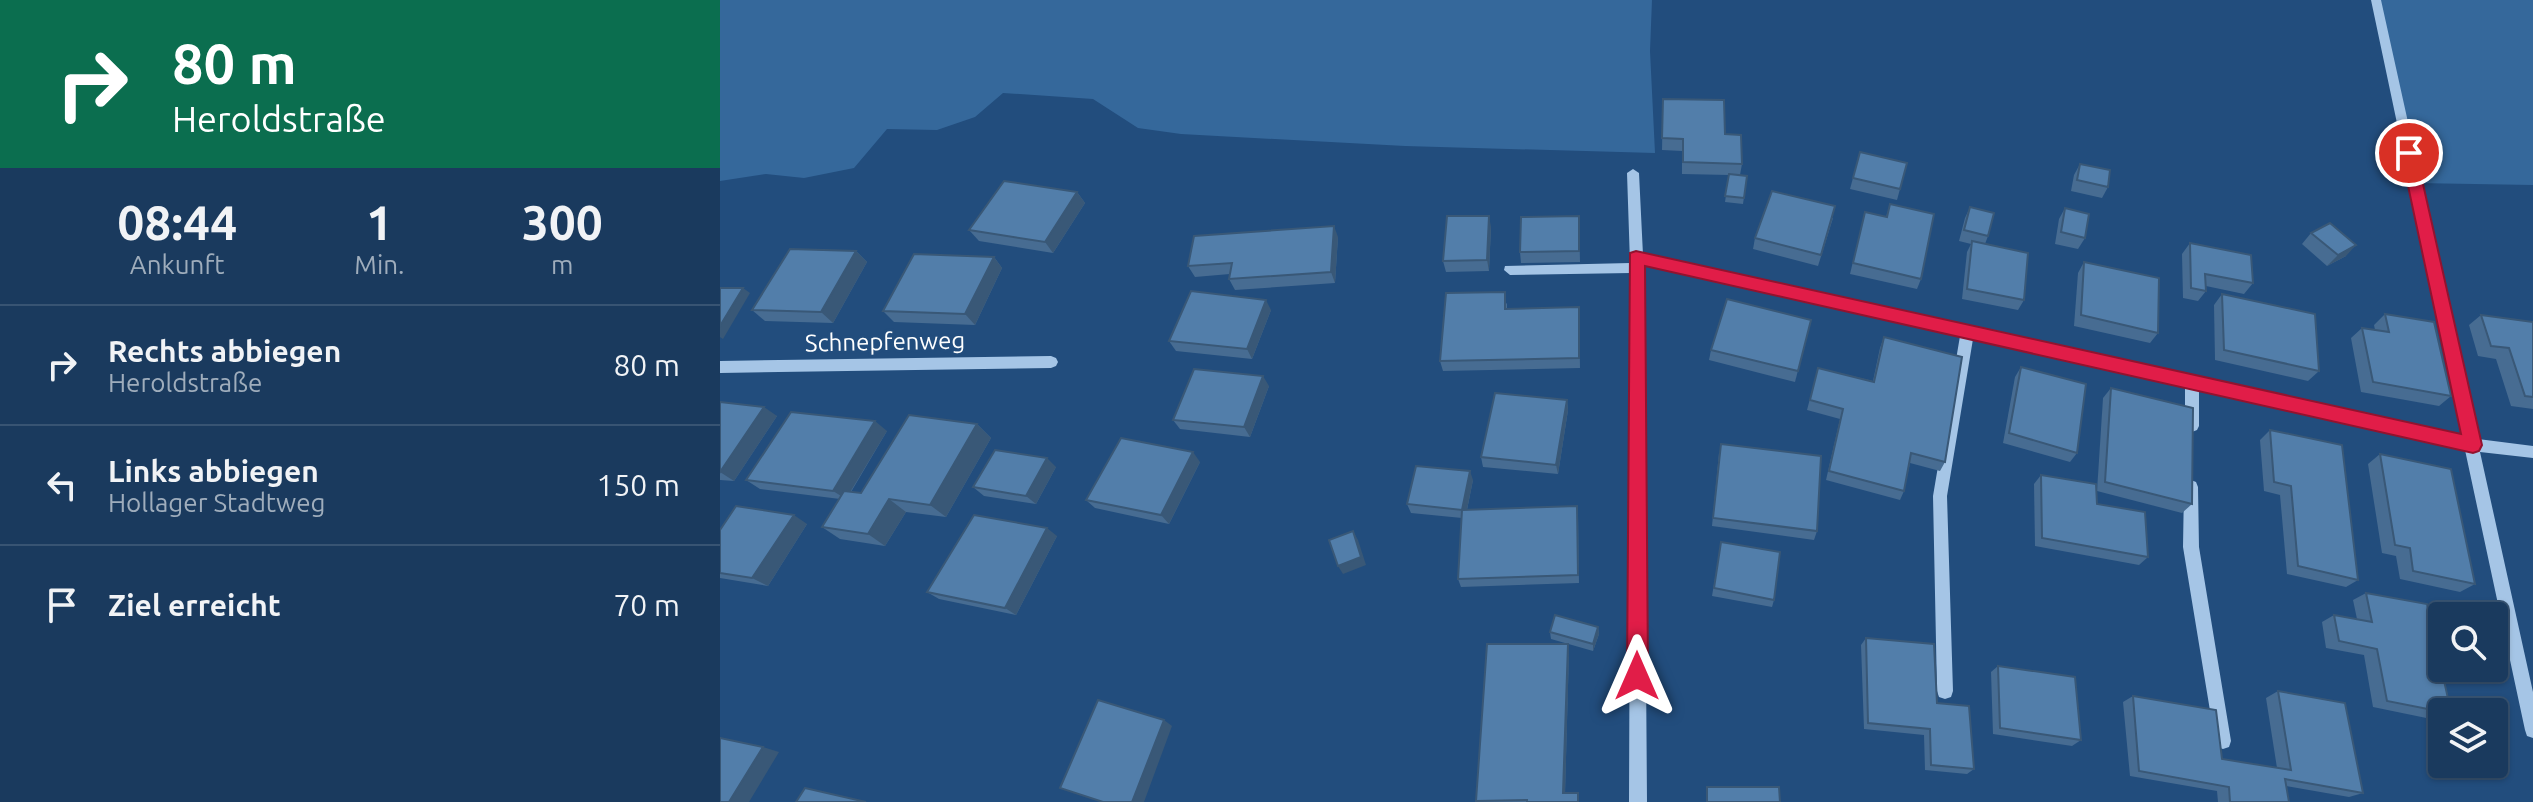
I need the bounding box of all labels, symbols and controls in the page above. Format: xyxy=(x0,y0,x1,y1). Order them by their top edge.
icon: right xyxy=(40,32,144,136)
text: 80 m xyxy=(172,32,297,95)
text: Heroldstraße xyxy=(172,98,386,139)
pin xyxy=(2375,119,2443,187)
icon: arrive xyxy=(2387,131,2431,175)
text: 08:44 xyxy=(117,195,237,249)
text: 1 xyxy=(366,195,393,249)
text: 300 xyxy=(522,195,603,249)
text: Ankunft xyxy=(130,250,225,279)
text: Min. xyxy=(354,250,405,279)
text: m xyxy=(551,250,573,279)
street label: Schnepfenweg xyxy=(805,327,965,356)
text: Rechts abbiegen xyxy=(108,334,341,368)
icon: right xyxy=(40,343,84,387)
text: 80 m xyxy=(613,348,680,382)
text: Heroldstraße xyxy=(108,368,262,397)
text: Links abbiegen xyxy=(108,454,319,488)
icon: left xyxy=(40,463,84,507)
text: 150 m xyxy=(596,468,680,502)
text: Hollager Stadtweg xyxy=(108,488,326,517)
icon: arrive xyxy=(40,583,84,627)
text: Ziel erreicht xyxy=(108,588,281,622)
text: 70 m xyxy=(613,588,680,622)
map controls xyxy=(2428,602,2508,778)
button: search xyxy=(2428,602,2508,682)
position arrow xyxy=(1595,634,1679,718)
button: layers xyxy=(2428,698,2508,778)

